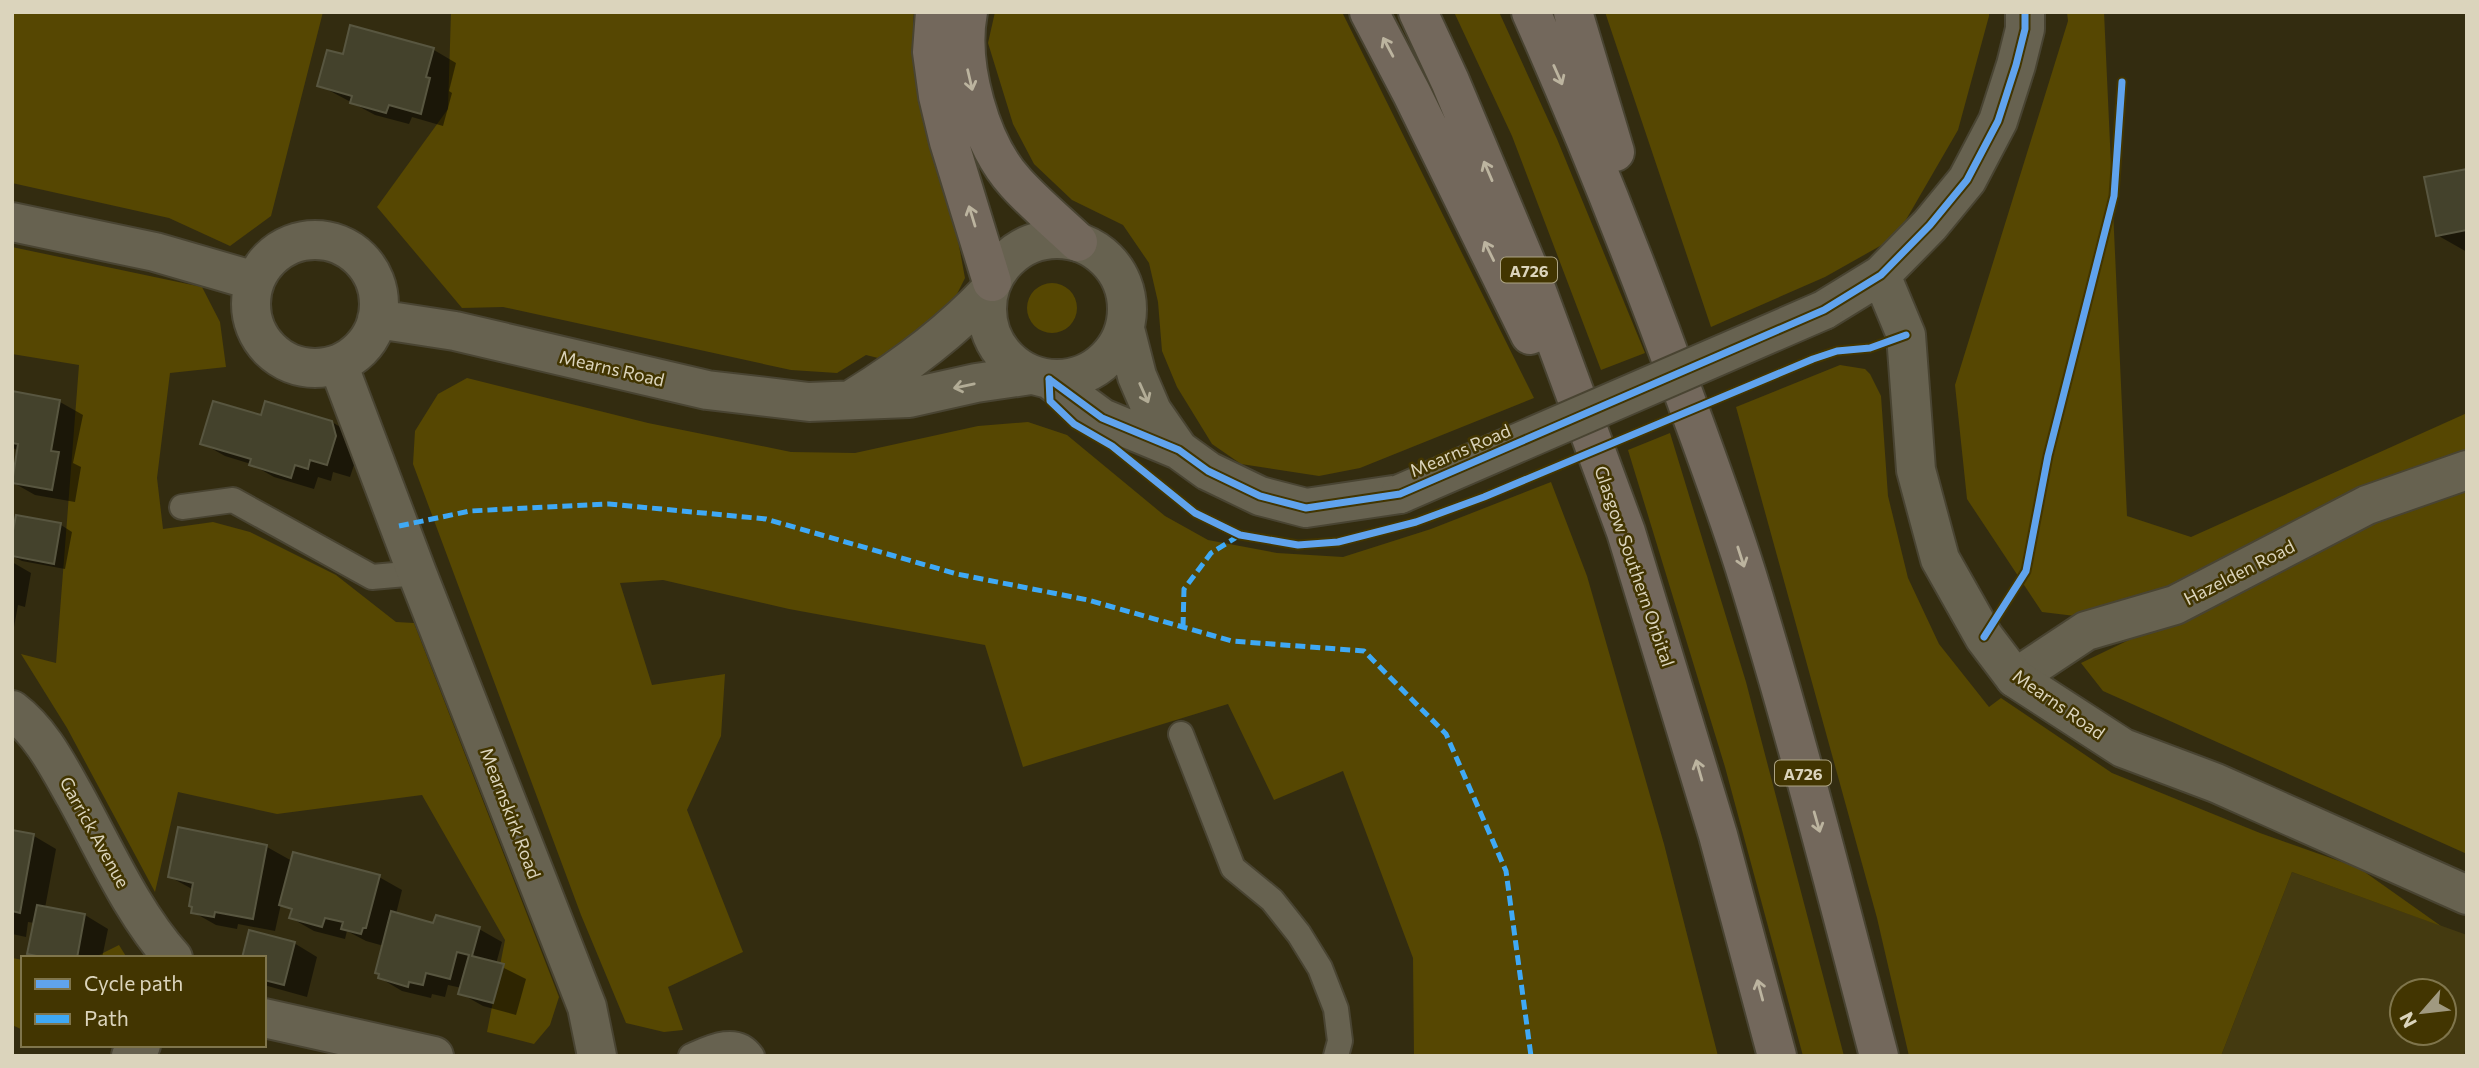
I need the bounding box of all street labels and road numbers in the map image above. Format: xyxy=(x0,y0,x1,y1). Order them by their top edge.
road number: A726 xyxy=(1501,258,1557,282)
street label: Mearns Road xyxy=(557,345,667,391)
street label: Mearns Road xyxy=(1406,419,1514,481)
street label: Glasgow Southern Orbital xyxy=(1590,463,1680,669)
street label: Hazelden Road xyxy=(2180,535,2298,609)
street label: Mearns Road xyxy=(2009,664,2109,744)
street label: Mearnskirk Road xyxy=(476,744,546,882)
road number: A726 xyxy=(1775,760,1831,786)
street label: Garrick Avenue xyxy=(55,773,135,891)

